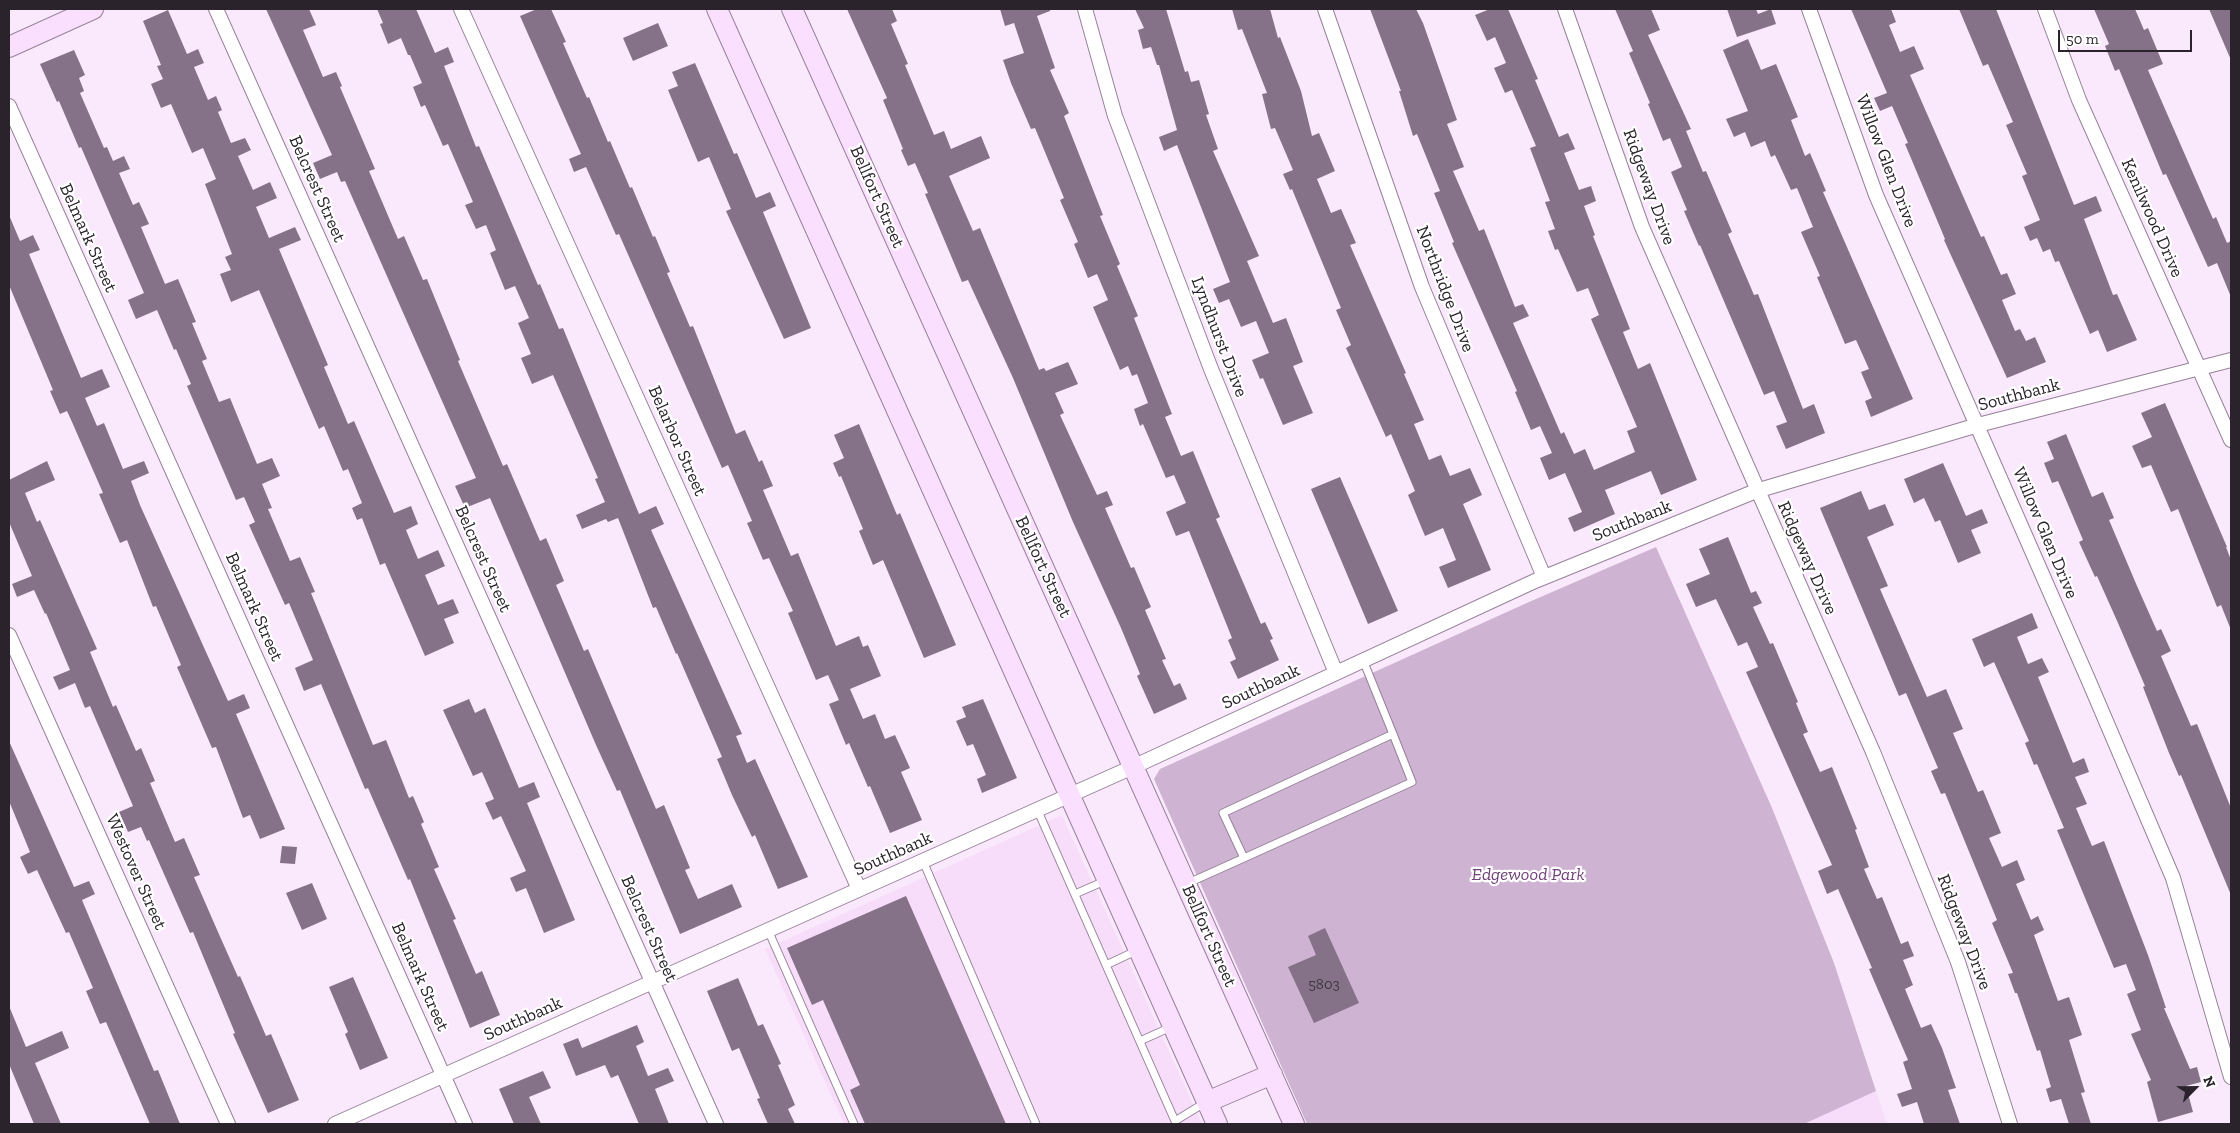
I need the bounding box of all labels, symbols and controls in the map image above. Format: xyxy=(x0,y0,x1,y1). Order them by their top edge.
scale bar xyxy=(2060,20,2194,52)
text: 50 m xyxy=(2066,30,2099,48)
street label: Willow Glen Drive xyxy=(1851,92,1921,230)
street label: Ridgeway Drive xyxy=(1618,126,1680,248)
street label: Belcrest Street xyxy=(284,132,350,246)
street label: Bellfort Street xyxy=(845,143,909,251)
street label: Kenilwood Drive xyxy=(2116,155,2188,281)
street label: Belmark Street xyxy=(54,180,122,296)
street label: Northridge Drive xyxy=(1411,223,1479,355)
street label: Lyndhurst Drive xyxy=(1186,274,1252,400)
street label: Southbank xyxy=(1976,374,2062,416)
street label: Belarbor Street xyxy=(643,383,711,499)
street label: Willow Glen Drive xyxy=(2008,464,2082,602)
street label: Southbank xyxy=(1589,495,1675,547)
street label: Ridgeway Drive xyxy=(1772,498,1842,618)
street label: Belcrest Street xyxy=(450,502,516,616)
street label: Bellfort Street xyxy=(1010,513,1076,621)
street label: Belmark Street xyxy=(220,549,288,665)
street label: Southbank xyxy=(1219,660,1303,714)
street label: Westover Street xyxy=(101,811,171,933)
street label: Southbank xyxy=(850,827,936,881)
park label: Edgewood Park xyxy=(1472,864,1584,886)
street label: Ridgeway Drive xyxy=(1932,871,1996,993)
street label: Belcrest Street xyxy=(616,872,682,986)
street label: Bellfort Street xyxy=(1177,882,1241,990)
street label: Belmark Street xyxy=(386,919,454,1035)
house number: 5803 xyxy=(1308,976,1340,994)
street label: Southbank xyxy=(480,992,566,1046)
north arrow xyxy=(2170,1063,2220,1113)
text: N xyxy=(2199,1074,2219,1090)

